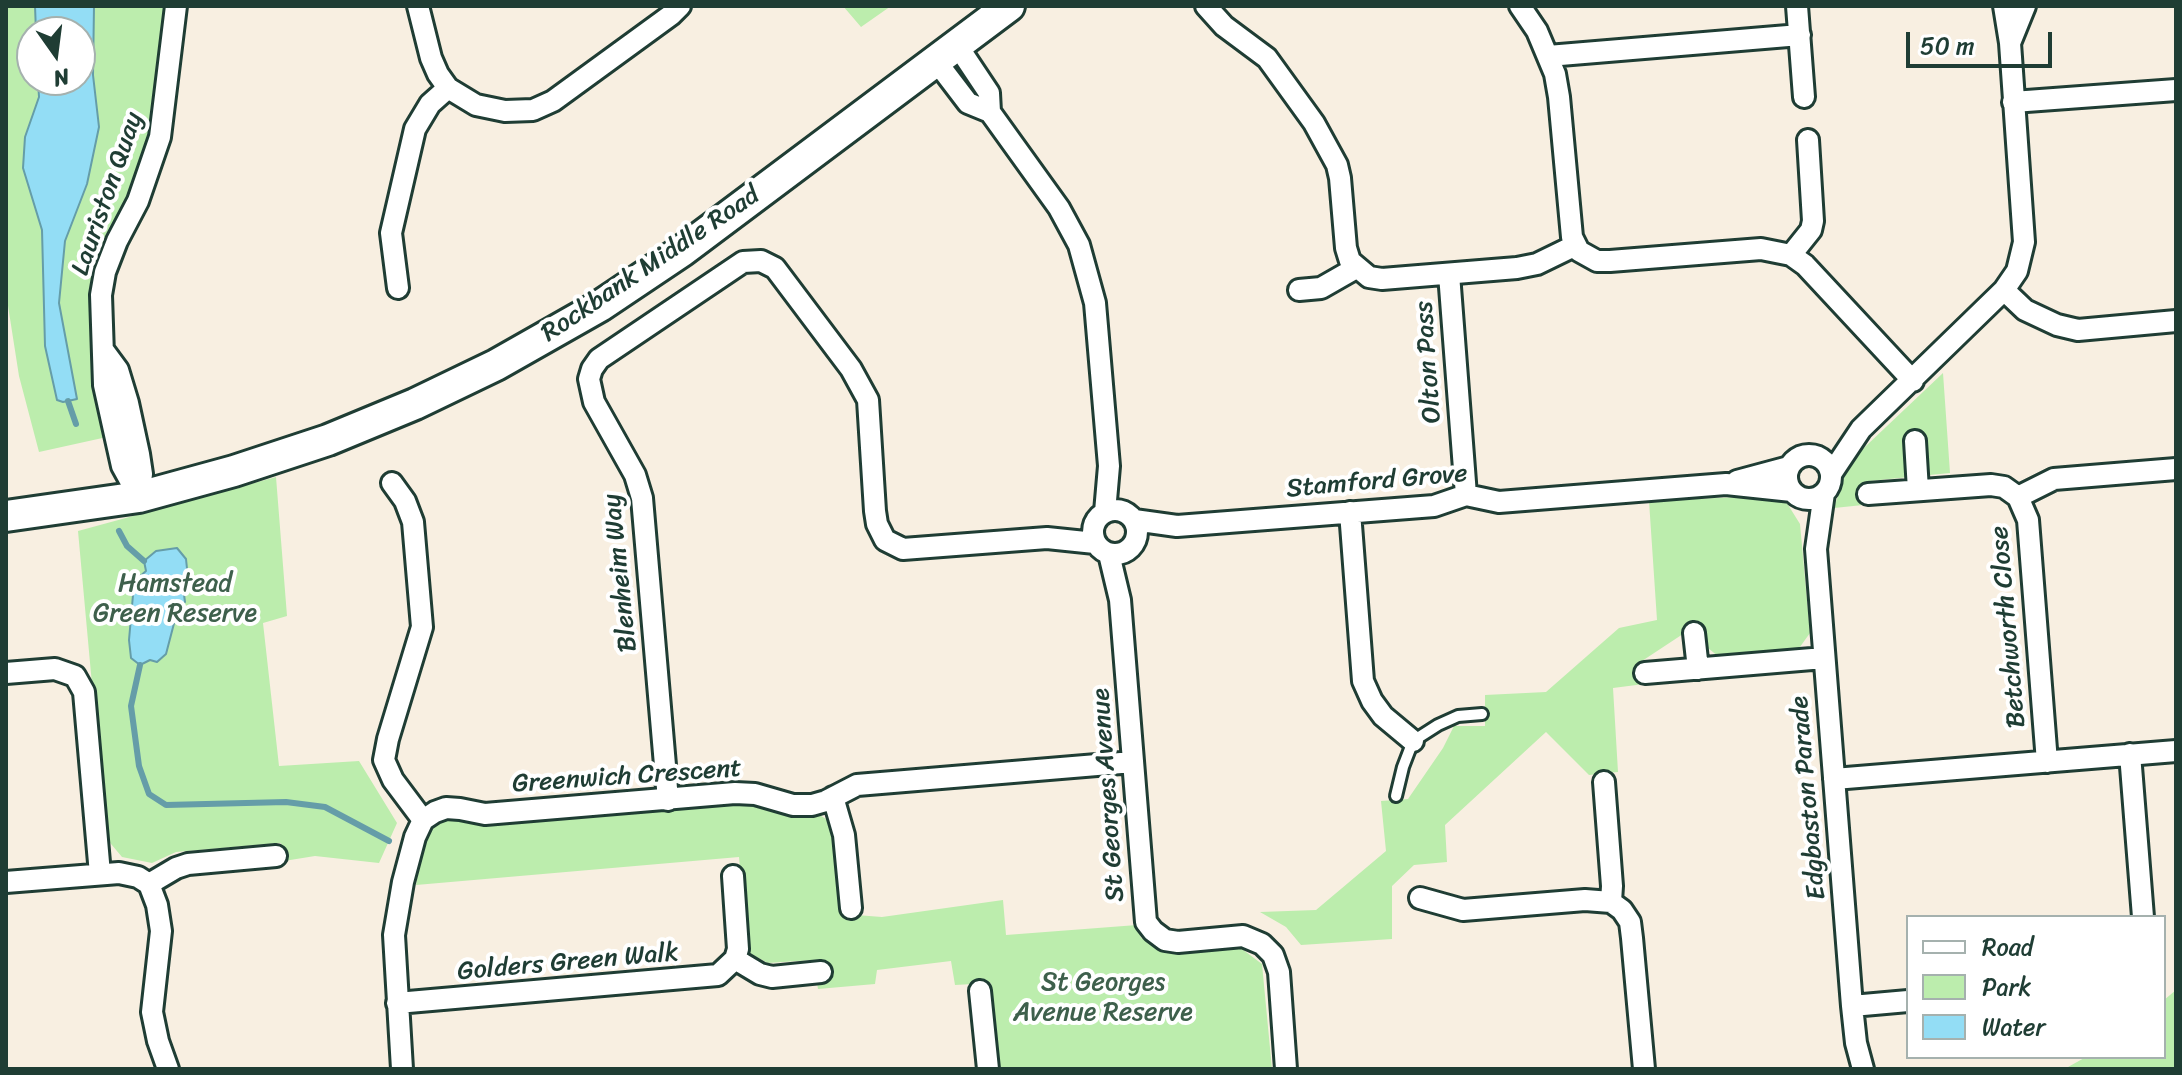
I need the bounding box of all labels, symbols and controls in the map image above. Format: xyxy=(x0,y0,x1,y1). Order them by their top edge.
north arrow xyxy=(16,16,96,96)
scale bar xyxy=(1910,16,2056,66)
text: 50 m xyxy=(1920,25,1975,67)
text: N xyxy=(49,57,74,99)
street label: Lauriston Quay xyxy=(65,108,151,280)
street label: Rockbank Middle Road xyxy=(536,180,766,350)
street label: Olton Pass xyxy=(1409,300,1449,424)
street label: Stamford Grove xyxy=(1285,459,1469,505)
street label: Blenheim Way xyxy=(597,492,645,654)
street label: Betchworth Close xyxy=(1985,525,2033,729)
park label: Hamstead Green Reserve xyxy=(93,568,257,630)
street label: St Georges Avenue xyxy=(1086,687,1132,903)
street label: Edgbaston Parade xyxy=(1785,695,1833,901)
street label: Greenwich Crescent xyxy=(511,753,743,801)
legend xyxy=(1906,915,2166,1059)
text: Road xyxy=(1982,926,2033,968)
street label: Golders Green Walk xyxy=(456,938,680,988)
text: Park xyxy=(1982,966,2031,1008)
park label: St Georges Avenue Reserve xyxy=(1013,967,1193,1028)
text: Water xyxy=(1982,1006,2045,1048)

